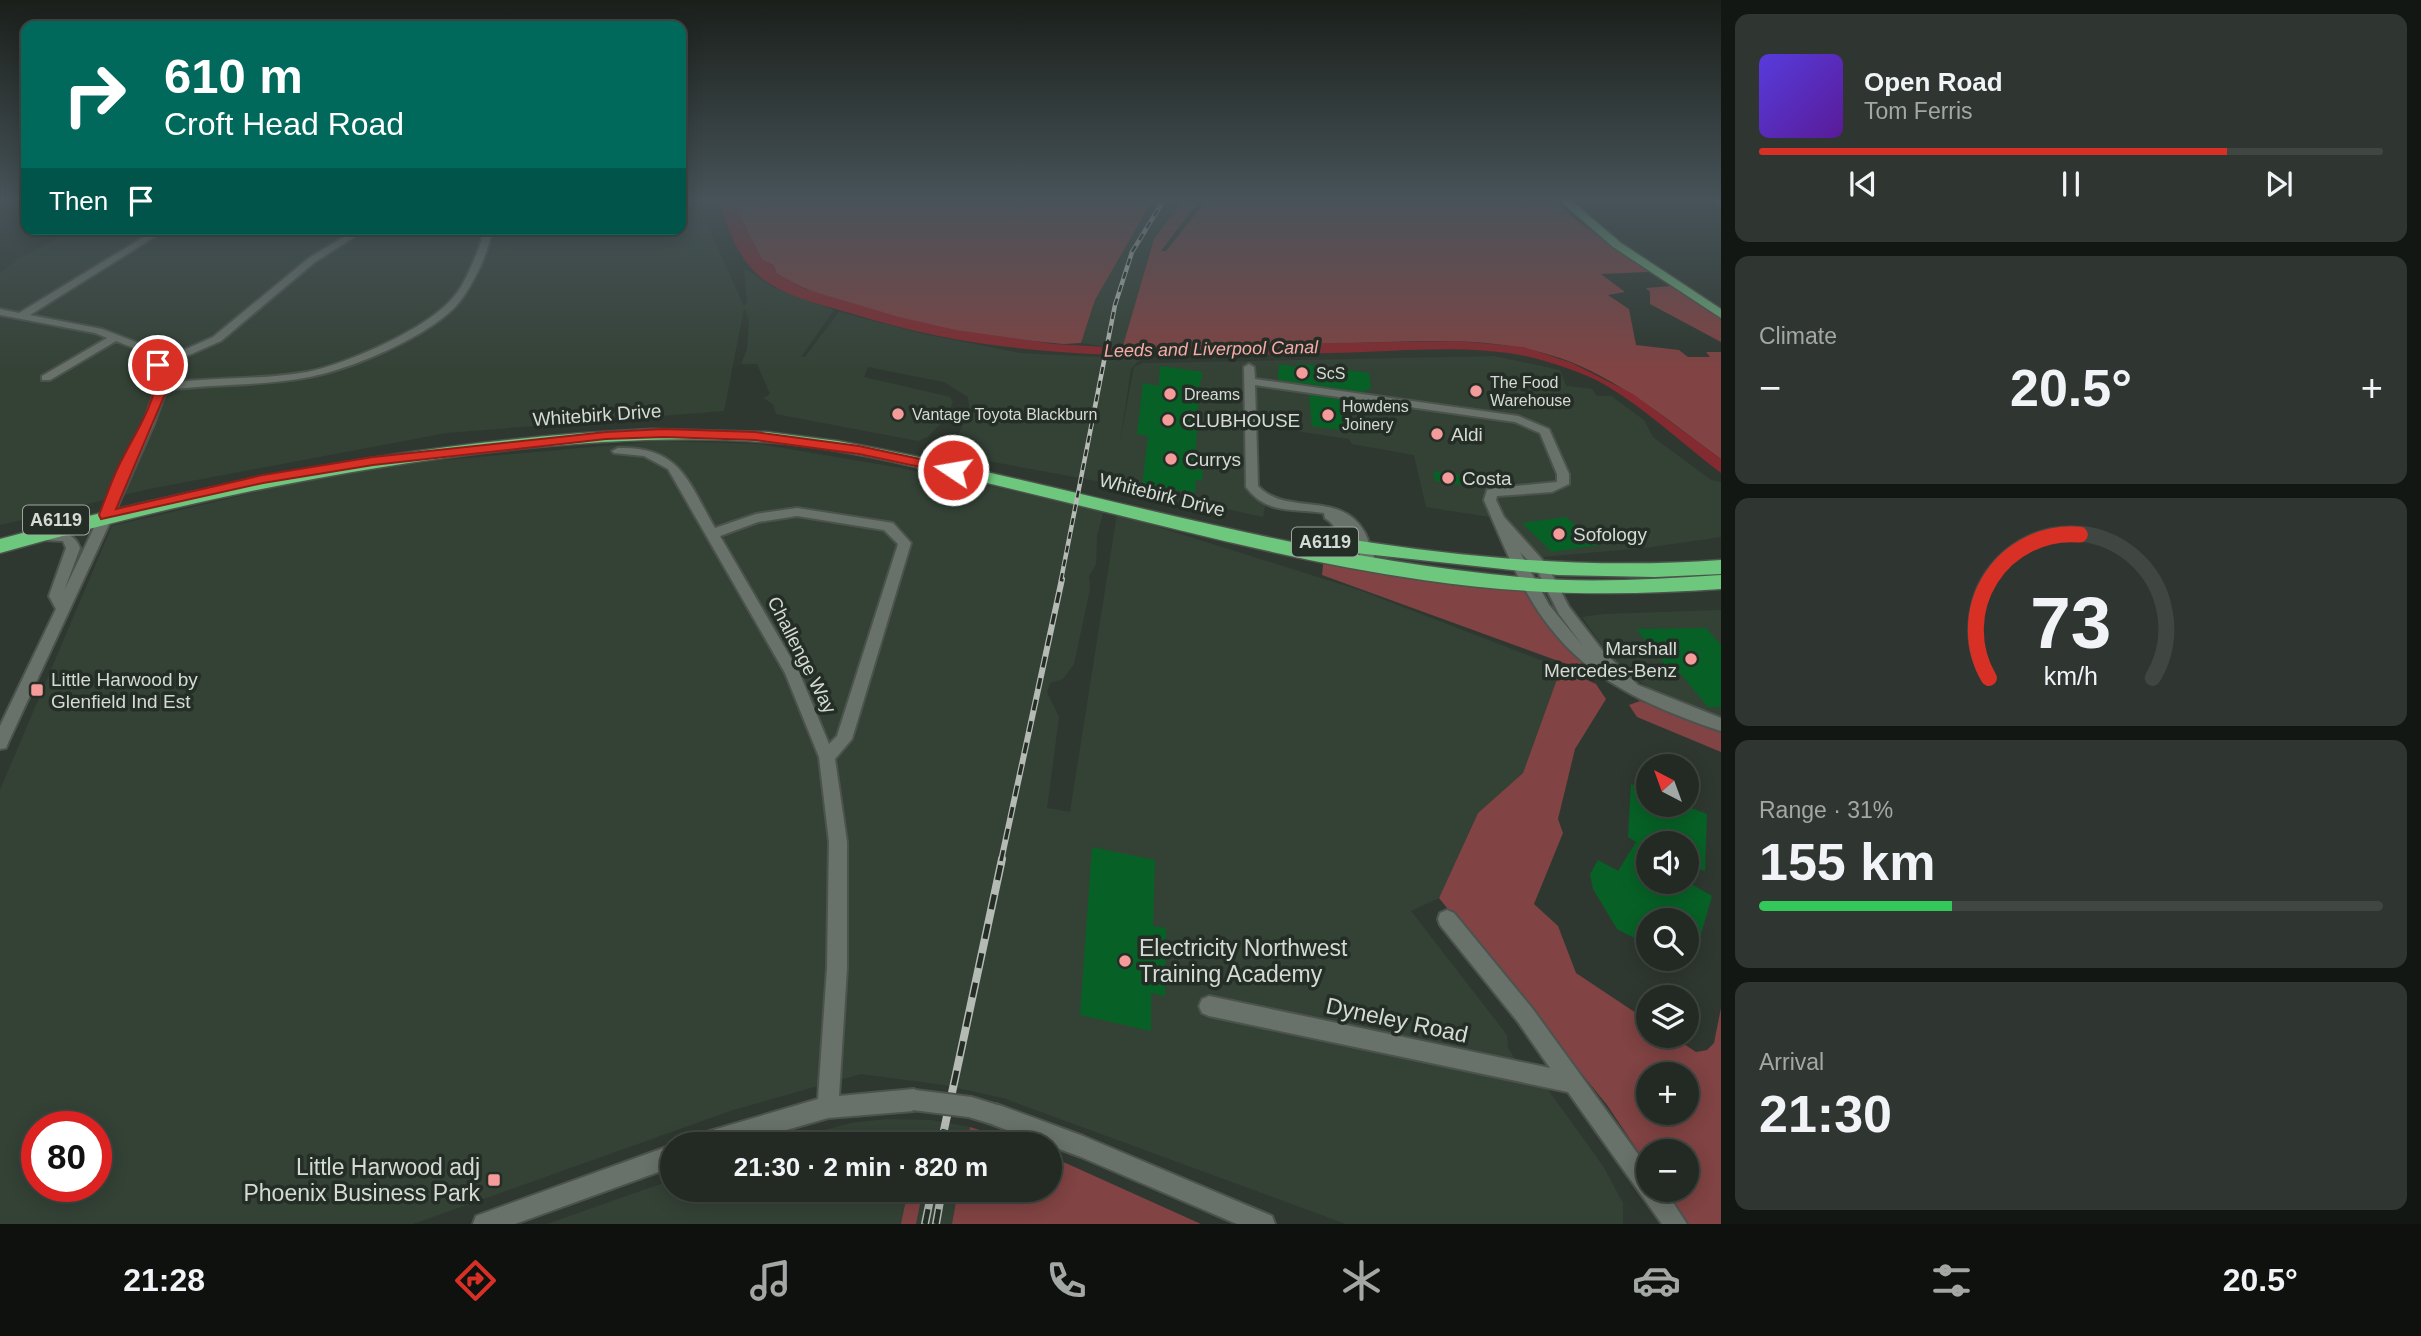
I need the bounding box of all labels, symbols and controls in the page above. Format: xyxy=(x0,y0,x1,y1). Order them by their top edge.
icon: right xyxy=(49,49,140,140)
text: 610 m xyxy=(164,49,303,103)
text: Open Road xyxy=(1864,67,2003,97)
text: Tom Ferris xyxy=(1864,98,1973,124)
text: Croft Head Road xyxy=(164,106,404,142)
icon: previous xyxy=(1844,165,1882,203)
icon: pause xyxy=(2052,165,2090,203)
icon: next xyxy=(2260,165,2298,203)
icon: arrive xyxy=(122,182,160,220)
text: Then xyxy=(49,186,108,216)
text: Climate xyxy=(1759,323,1837,349)
pin xyxy=(128,335,188,395)
water label: Leeds and Liverpool Canal xyxy=(1104,337,1319,361)
icon: arrive xyxy=(139,346,177,384)
text: 20.5° xyxy=(2010,359,2132,417)
marker: ScS xyxy=(1294,365,1310,381)
place label: ScS xyxy=(1316,365,1345,382)
text: − xyxy=(1759,367,1781,409)
text: + xyxy=(2361,367,2383,409)
place label: The Food Warehouse xyxy=(1490,374,1571,409)
marker: The Food Warehouse xyxy=(1468,383,1484,399)
marker: Dreams xyxy=(1162,386,1178,402)
place label: Dreams xyxy=(1184,386,1240,403)
place label: Howdens Joinery xyxy=(1342,398,1409,433)
street label: Whitebirk Drive xyxy=(532,400,662,430)
marker: Vantage Toyota Blackburn xyxy=(890,406,906,422)
place label: Vantage Toyota Blackburn xyxy=(912,406,1097,423)
marker: Howdens Joinery xyxy=(1320,407,1336,423)
place label: CLUBHOUSE xyxy=(1182,410,1300,431)
marker: CLUBHOUSE xyxy=(1160,412,1176,428)
place label: Aldi xyxy=(1451,424,1483,445)
marker: Aldi xyxy=(1429,426,1445,442)
position arrow xyxy=(916,433,990,507)
place label: Currys xyxy=(1185,449,1241,470)
marker: Currys xyxy=(1163,451,1179,467)
place label: Costa xyxy=(1462,468,1512,489)
street label: Whitebirk Drive xyxy=(1097,469,1227,521)
marker: Costa xyxy=(1440,470,1456,486)
road number: A6119 xyxy=(23,506,89,534)
place label: Sofology xyxy=(1573,524,1647,545)
marker: Sofology xyxy=(1551,526,1567,542)
road number: A6119 xyxy=(1292,528,1358,556)
text: 73 xyxy=(2031,582,2111,663)
street label: Challenge Way xyxy=(764,593,841,717)
place label: Marshall Mercedes-Benz xyxy=(1544,638,1677,681)
marker: Marshall Mercedes-Benz xyxy=(1683,651,1699,667)
text: km/h xyxy=(2044,662,2098,690)
place label: Little Harwood by Glenfield Ind Est xyxy=(51,669,198,712)
marker: Little Harwood by Glenfield Ind Est xyxy=(29,682,45,698)
north arrow xyxy=(1636,754,1699,817)
map controls xyxy=(1636,754,1699,1202)
text: Range · 31% xyxy=(1759,797,1893,823)
button: sound xyxy=(1636,831,1699,894)
text: 155 km xyxy=(1759,833,1935,891)
button: search xyxy=(1636,908,1699,971)
place label: Electricity Northwest Training Academy xyxy=(1139,935,1348,987)
marker: Electricity Northwest Training Academy xyxy=(1117,953,1133,969)
button: layers xyxy=(1636,985,1699,1048)
street label: Dyneley Road xyxy=(1324,992,1470,1048)
text: Arrival xyxy=(1759,1049,1824,1075)
button: + xyxy=(1636,1062,1699,1125)
text: 21:30 xyxy=(1759,1085,1892,1143)
speed limit sign: 80 xyxy=(21,1111,112,1202)
button: − xyxy=(1636,1139,1699,1202)
text: 21:30 · 2 min · 820 m xyxy=(734,1152,988,1182)
place label: Little Harwood adj Phoenix Business Park xyxy=(243,1154,480,1206)
marker: Little Harwood adj Phoenix Business Park xyxy=(486,1172,502,1188)
icon: directions xyxy=(451,1256,500,1305)
icon: music xyxy=(746,1256,795,1305)
icon: phone xyxy=(1042,1256,1091,1305)
icon: climate xyxy=(1337,1256,1386,1305)
icon: car xyxy=(1632,1256,1681,1305)
icon: filters xyxy=(1927,1256,1976,1305)
text: 21:28 xyxy=(123,1262,205,1298)
text: 20.5° xyxy=(2223,1262,2298,1298)

